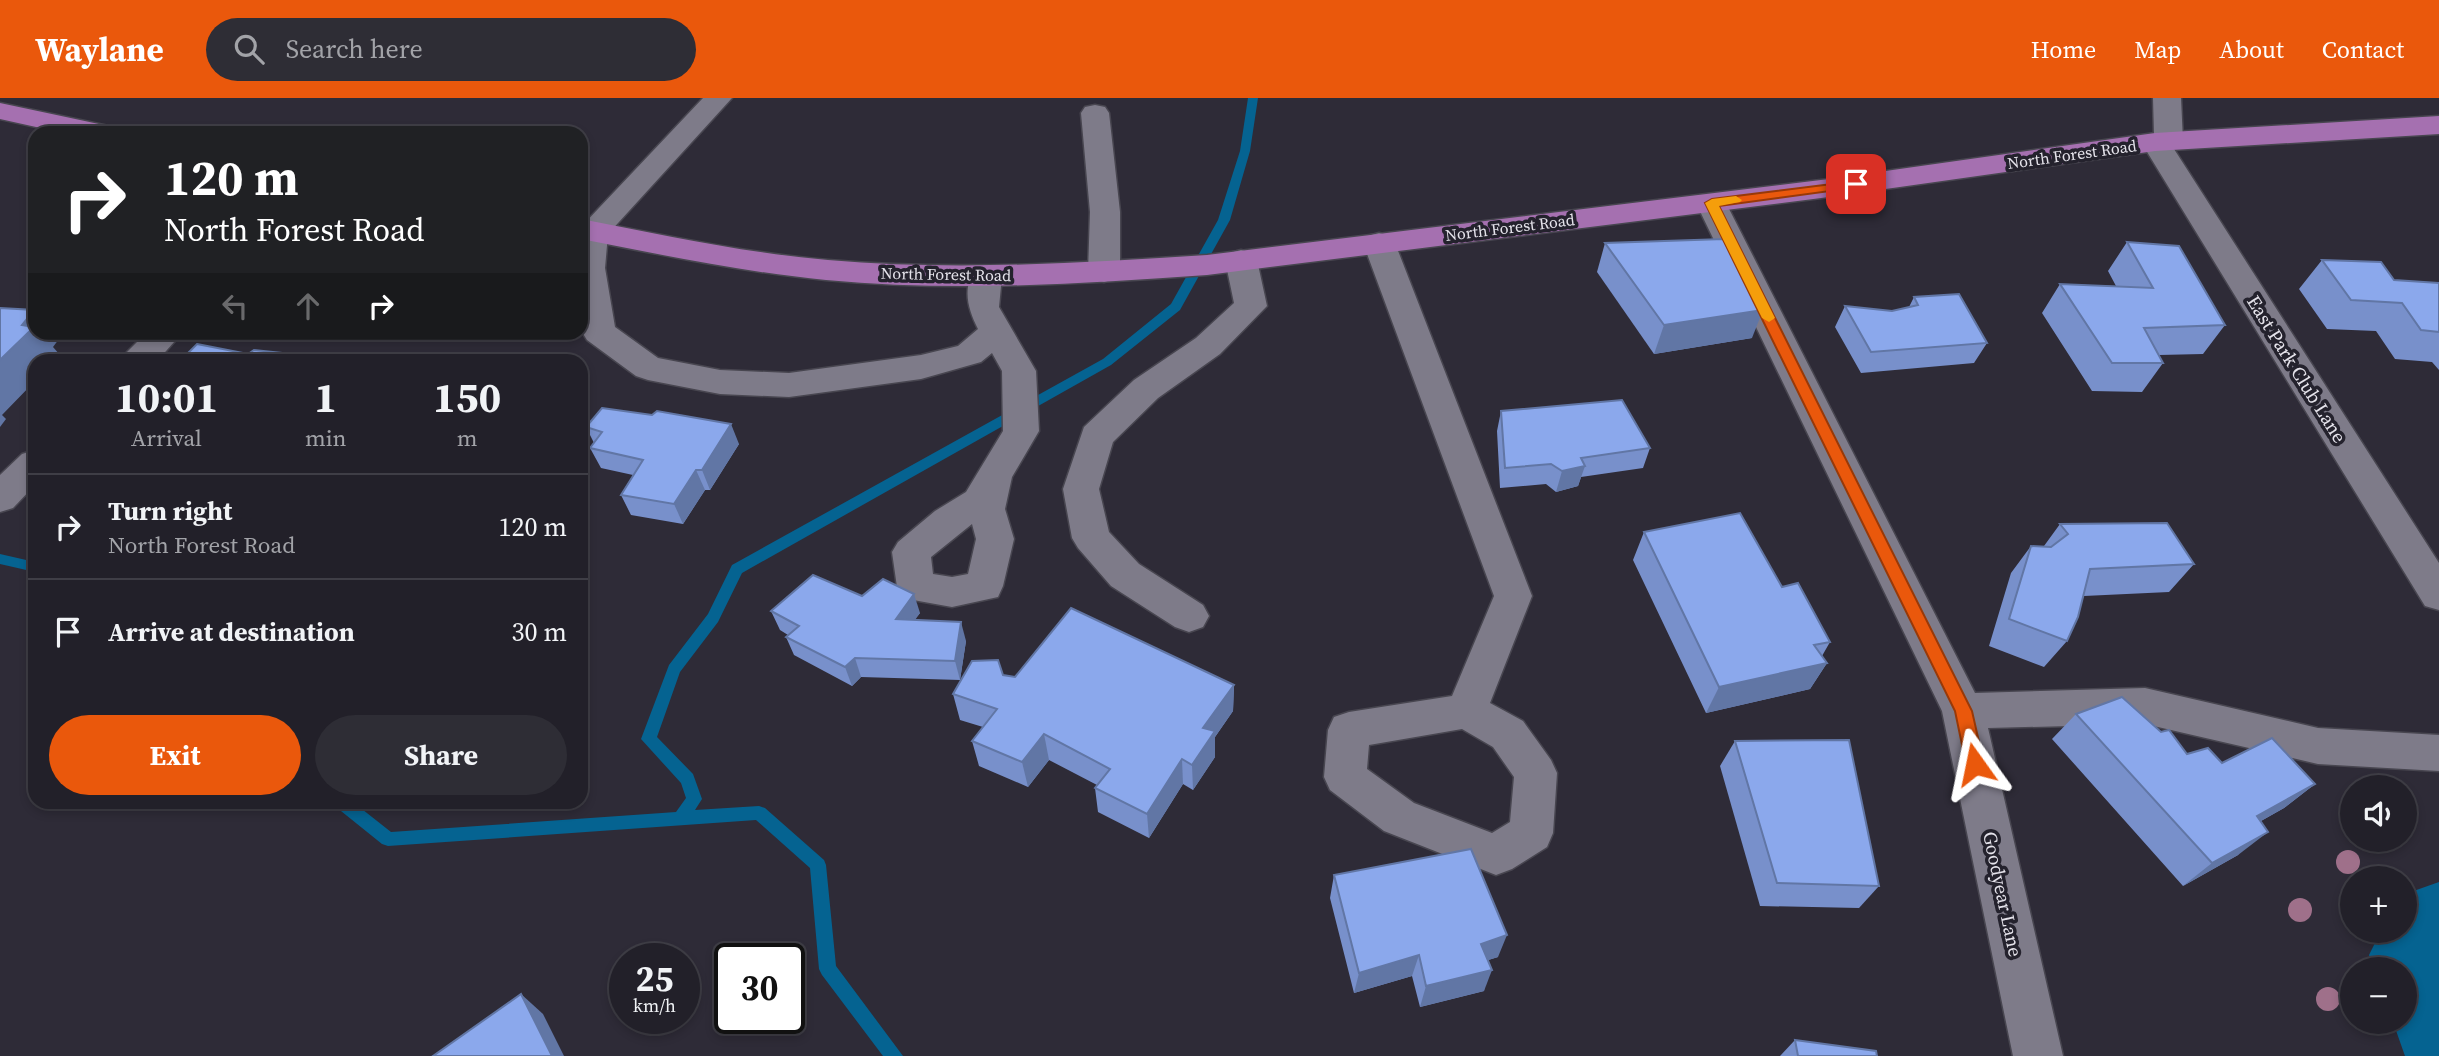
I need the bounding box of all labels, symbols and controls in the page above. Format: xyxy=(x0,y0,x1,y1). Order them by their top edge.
search box xyxy=(206,18,696,81)
text: Waylane xyxy=(35,27,164,72)
icon: search xyxy=(230,30,268,68)
text: Search here xyxy=(286,31,423,67)
text: Home xyxy=(2031,33,2096,66)
text: Map xyxy=(2134,33,2181,66)
text: About xyxy=(2219,33,2284,66)
text: Contact xyxy=(2322,33,2404,66)
street label: North Forest Road xyxy=(2006,134,2138,174)
text: 120 m xyxy=(164,144,299,211)
icon: right xyxy=(49,154,140,245)
pin xyxy=(1826,154,1886,214)
icon: arrive xyxy=(1837,165,1875,203)
text: North Forest Road xyxy=(164,208,425,252)
street label: North Forest Road xyxy=(1444,208,1576,246)
street label: North Forest Road xyxy=(881,262,1011,286)
icon: left xyxy=(216,287,254,325)
icon: ahead xyxy=(289,287,327,325)
icon: right xyxy=(362,287,400,325)
street label: East Park Club Lane xyxy=(2241,290,2353,448)
text: 10:01 xyxy=(115,368,218,426)
text: 1 xyxy=(314,368,337,426)
text: 150 xyxy=(433,368,501,426)
text: Arrival xyxy=(131,422,202,454)
text: min xyxy=(305,422,346,454)
text: m xyxy=(457,422,478,454)
text: Turn right xyxy=(108,493,232,529)
icon: right xyxy=(49,508,87,546)
text: 120 m xyxy=(499,509,567,545)
text: North Forest Road xyxy=(108,529,295,561)
icon: arrive xyxy=(49,613,87,651)
text: Arrive at destination xyxy=(108,614,355,650)
text: 30 m xyxy=(512,614,567,650)
button: Exit xyxy=(49,715,301,795)
button: Share xyxy=(315,715,567,795)
position arrow xyxy=(1938,727,2012,801)
map controls xyxy=(2340,775,2417,1034)
button: sound xyxy=(2340,775,2417,852)
street label: Goodyear Lane xyxy=(1977,829,2029,959)
button: + xyxy=(2340,866,2417,943)
speed limit sign: 30 xyxy=(714,943,805,1034)
text: 25 xyxy=(636,955,673,1003)
button: − xyxy=(2340,957,2417,1034)
text: km/h xyxy=(633,993,676,1018)

